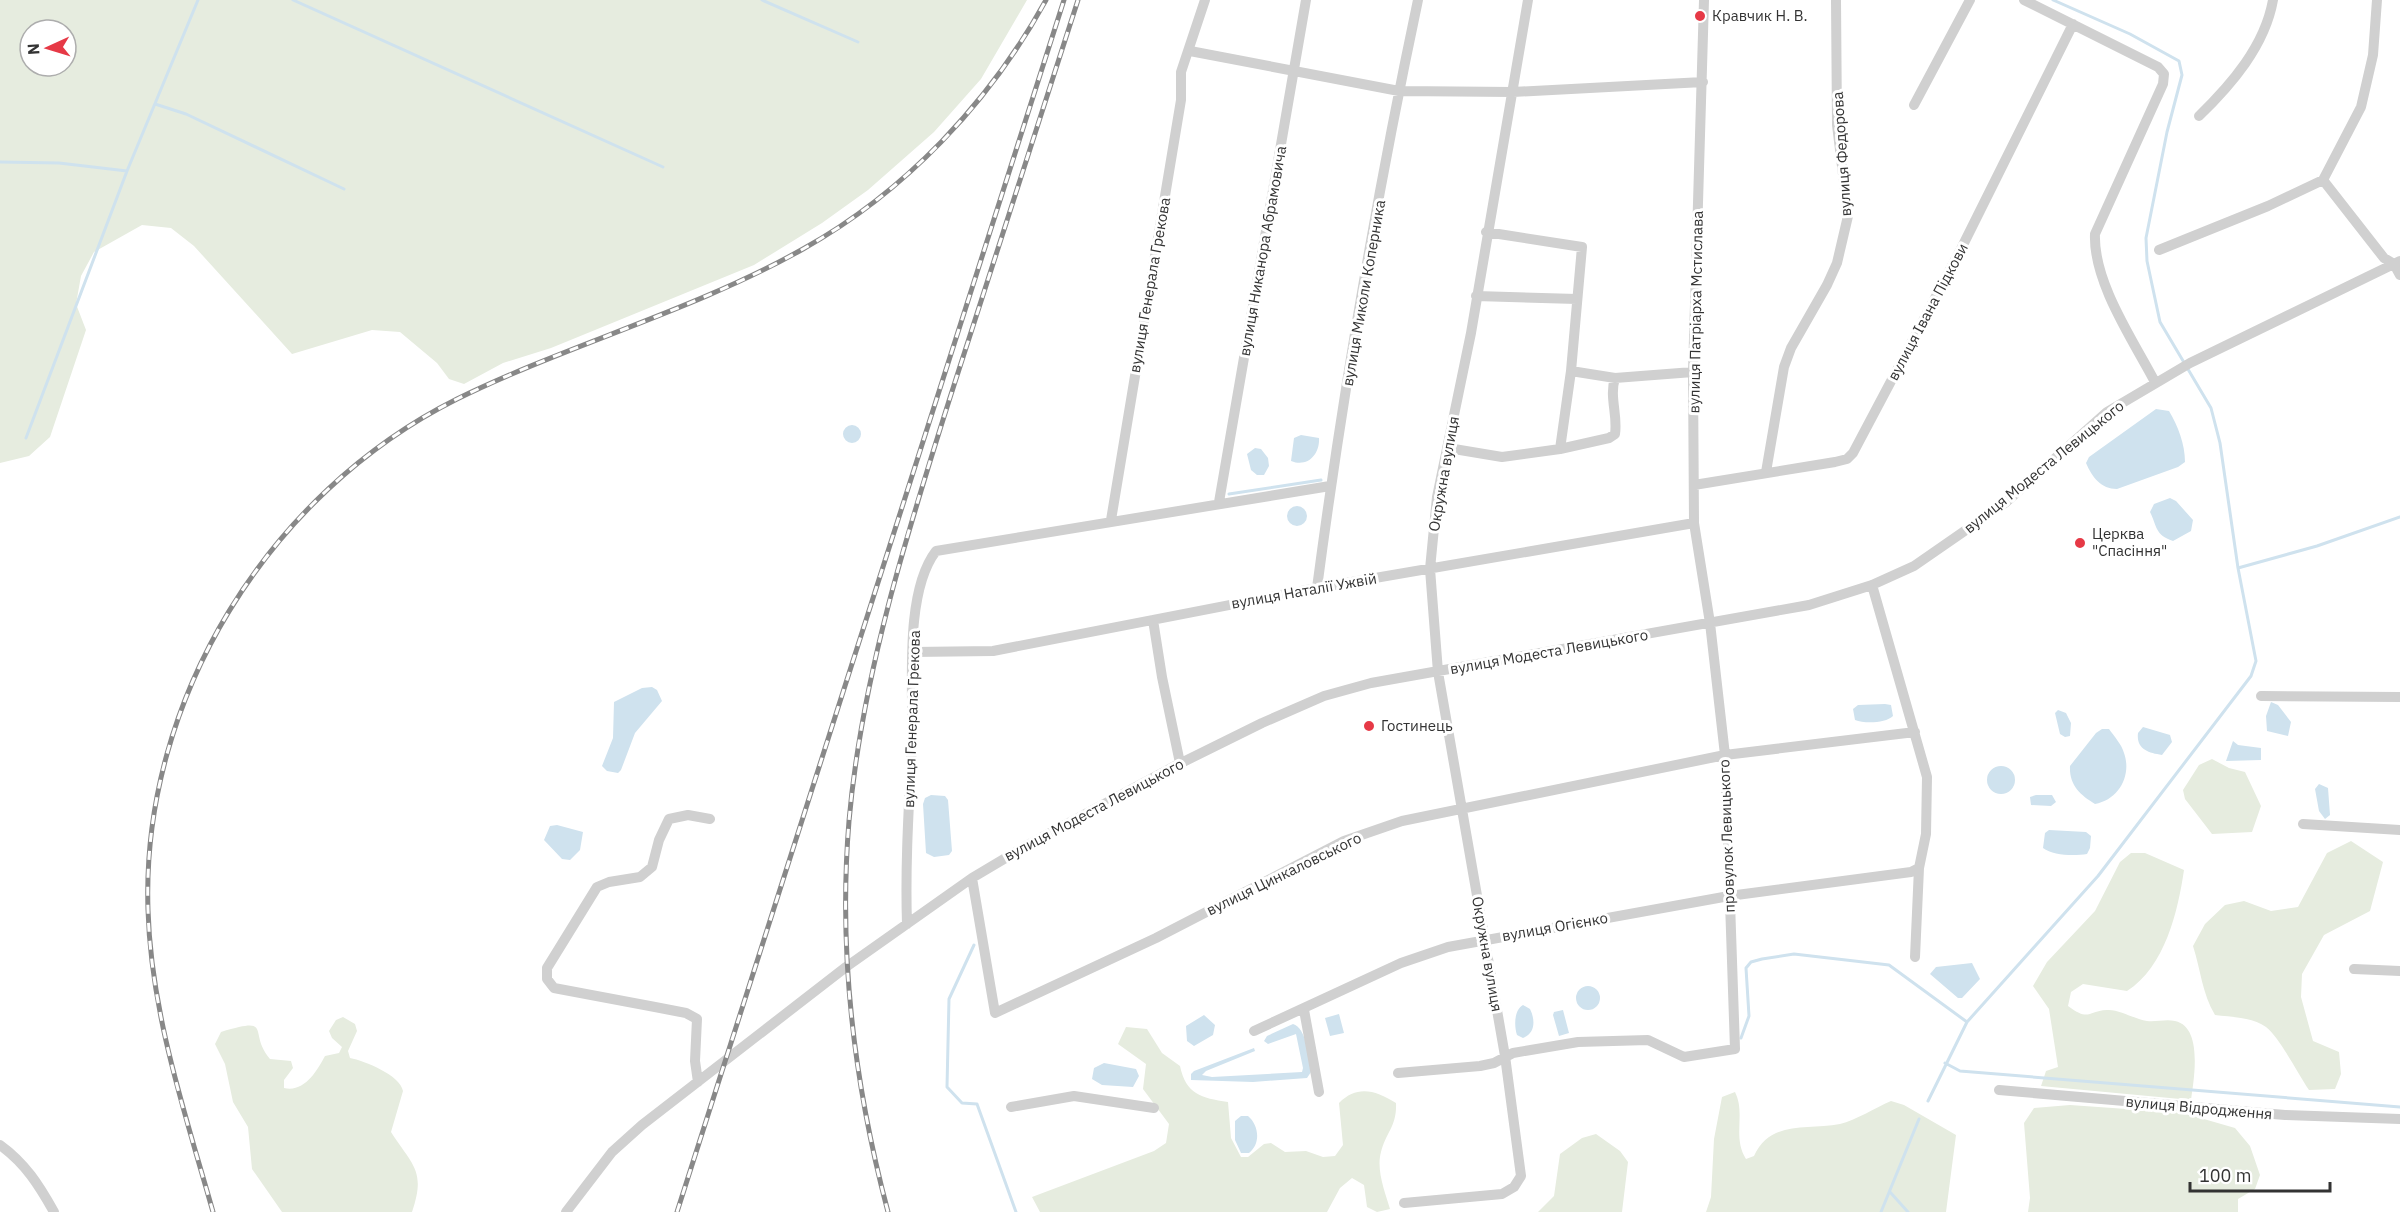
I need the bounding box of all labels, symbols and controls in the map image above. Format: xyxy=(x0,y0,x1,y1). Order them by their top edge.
place label: Кравчик Н. В. xyxy=(1712,6,1808,25)
marker: Кравчик Н. В. xyxy=(1693,9,1707,23)
north arrow xyxy=(18,18,78,78)
text: N xyxy=(23,43,43,56)
street label: вулиця Федорова xyxy=(1828,91,1855,217)
street label: вулиця Никанора Абрамовича xyxy=(1235,144,1290,358)
street label: вулиця Генерала Грекова xyxy=(1125,196,1174,374)
street label: вулиця Миколи Коперника xyxy=(1338,198,1389,388)
street label: вулиця Патріарха Мстислава xyxy=(1684,211,1707,413)
street label: вулиця Івана Підкови xyxy=(1883,240,1972,384)
street label: вулиця Модеста Левицького xyxy=(1960,396,2128,537)
street label: Окружна вулиця xyxy=(1424,415,1463,533)
place label: Церква "Спасіння" xyxy=(2092,524,2167,560)
marker: Церква "Спасіння" xyxy=(2073,536,2087,550)
street label: вулиця Наталії Ужвій xyxy=(1230,568,1378,613)
street label: вулиця Модеста Левицького xyxy=(1448,625,1649,678)
street label: вулиця Генерала Грекова xyxy=(899,630,924,808)
place label: Гостинець xyxy=(1381,716,1453,735)
marker: Гостинець xyxy=(1362,719,1376,733)
street label: вулиця Модеста Левицького xyxy=(1001,754,1187,865)
street label: провулок Левицького xyxy=(1714,759,1739,913)
street label: вулиця Цинкаловського xyxy=(1203,828,1364,919)
street label: Окружна вулиця xyxy=(1468,895,1507,1013)
street label: вулиця Огієнко xyxy=(1500,908,1609,945)
street label: вулиця Відродження xyxy=(2125,1092,2273,1123)
scale bar xyxy=(2190,1155,2330,1193)
text: 100 m xyxy=(2199,1164,2251,1187)

